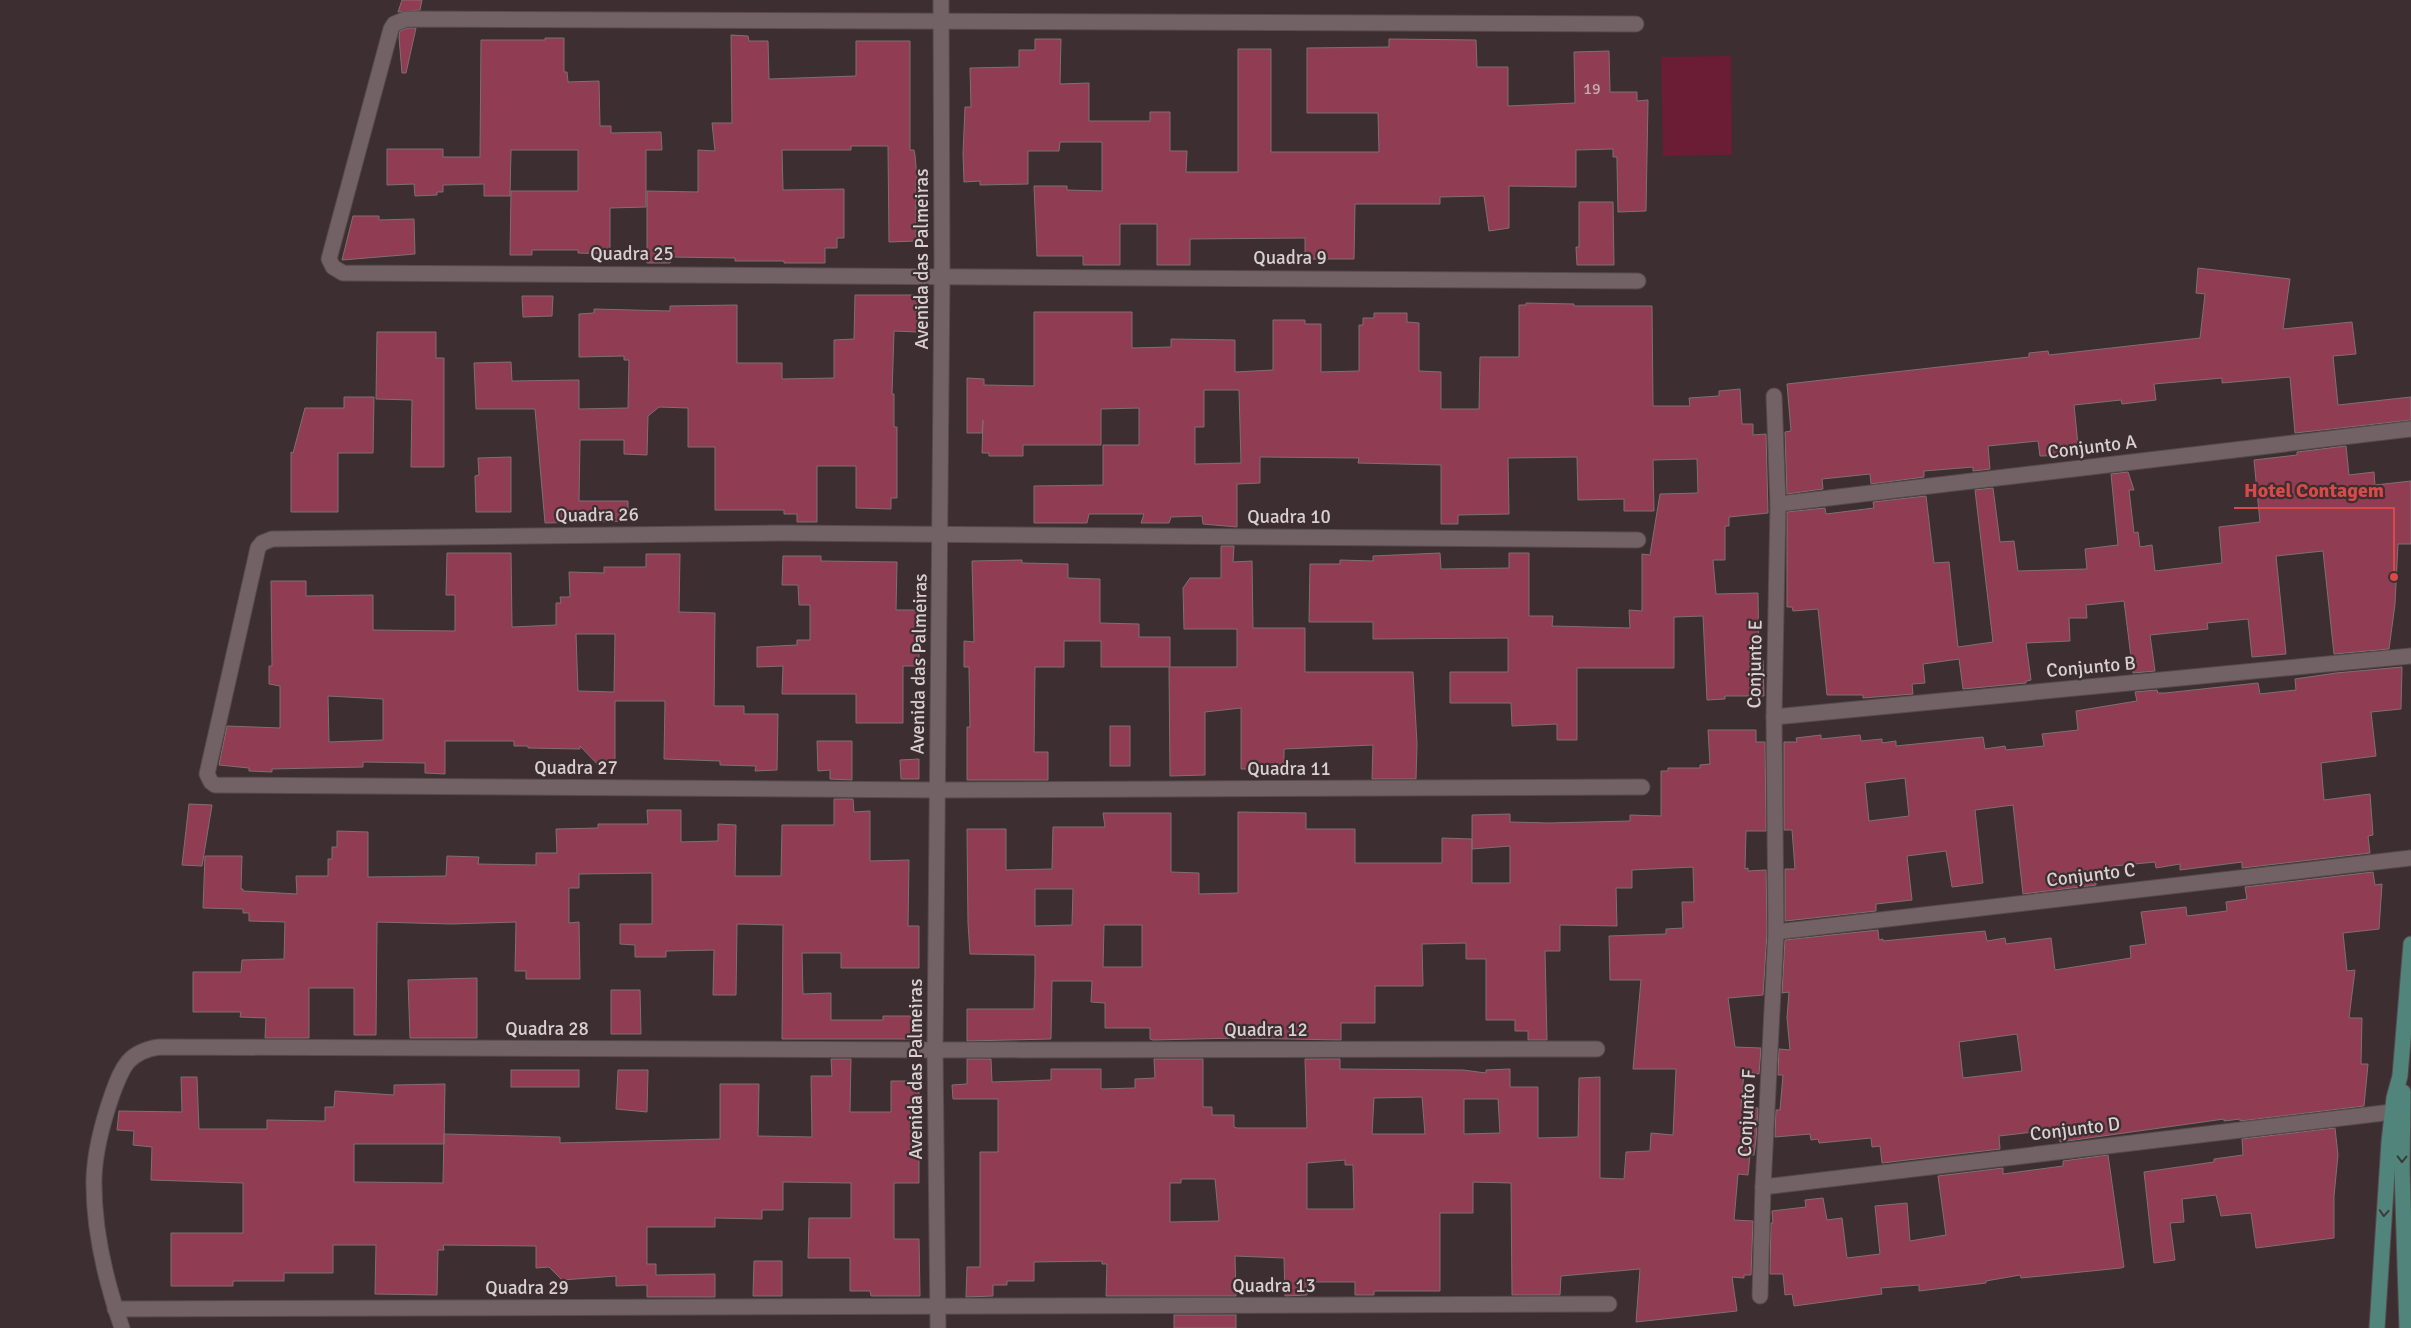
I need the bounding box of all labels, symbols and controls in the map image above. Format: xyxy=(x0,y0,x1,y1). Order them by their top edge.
house number: 19 xyxy=(1583,79,1601,99)
street label: Avenida das Palmeiras xyxy=(910,169,934,349)
street label: Quadra 25 xyxy=(590,242,674,266)
street label: Quadra 9 xyxy=(1253,246,1327,270)
street label: Conjunto A xyxy=(2046,430,2138,464)
callout: Hotel Contagem xyxy=(2234,473,2394,508)
text: Hotel Contagem xyxy=(2244,478,2384,503)
street label: Quadra 26 xyxy=(555,502,639,528)
street label: Quadra 10 xyxy=(1247,505,1331,529)
street label: Avenida das Palmeiras xyxy=(905,573,933,755)
street label: Conjunto E xyxy=(1742,619,1768,709)
street label: Conjunto B xyxy=(2045,651,2137,683)
street label: Quadra 27 xyxy=(534,756,618,780)
street label: Quadra 11 xyxy=(1247,757,1331,781)
street label: Conjunto C xyxy=(2045,858,2137,892)
street label: Avenida das Palmeiras xyxy=(904,979,928,1159)
street label: Quadra 28 xyxy=(505,1017,589,1041)
street label: Quadra 12 xyxy=(1224,1018,1308,1042)
street label: Conjunto F xyxy=(1733,1068,1761,1158)
street label: Conjunto D xyxy=(2029,1112,2121,1146)
one-way arrow xyxy=(2397,1156,2407,1163)
one-way arrow xyxy=(2379,1209,2390,1217)
street label: Quadra 13 xyxy=(1232,1274,1316,1298)
street label: Quadra 29 xyxy=(485,1276,569,1300)

